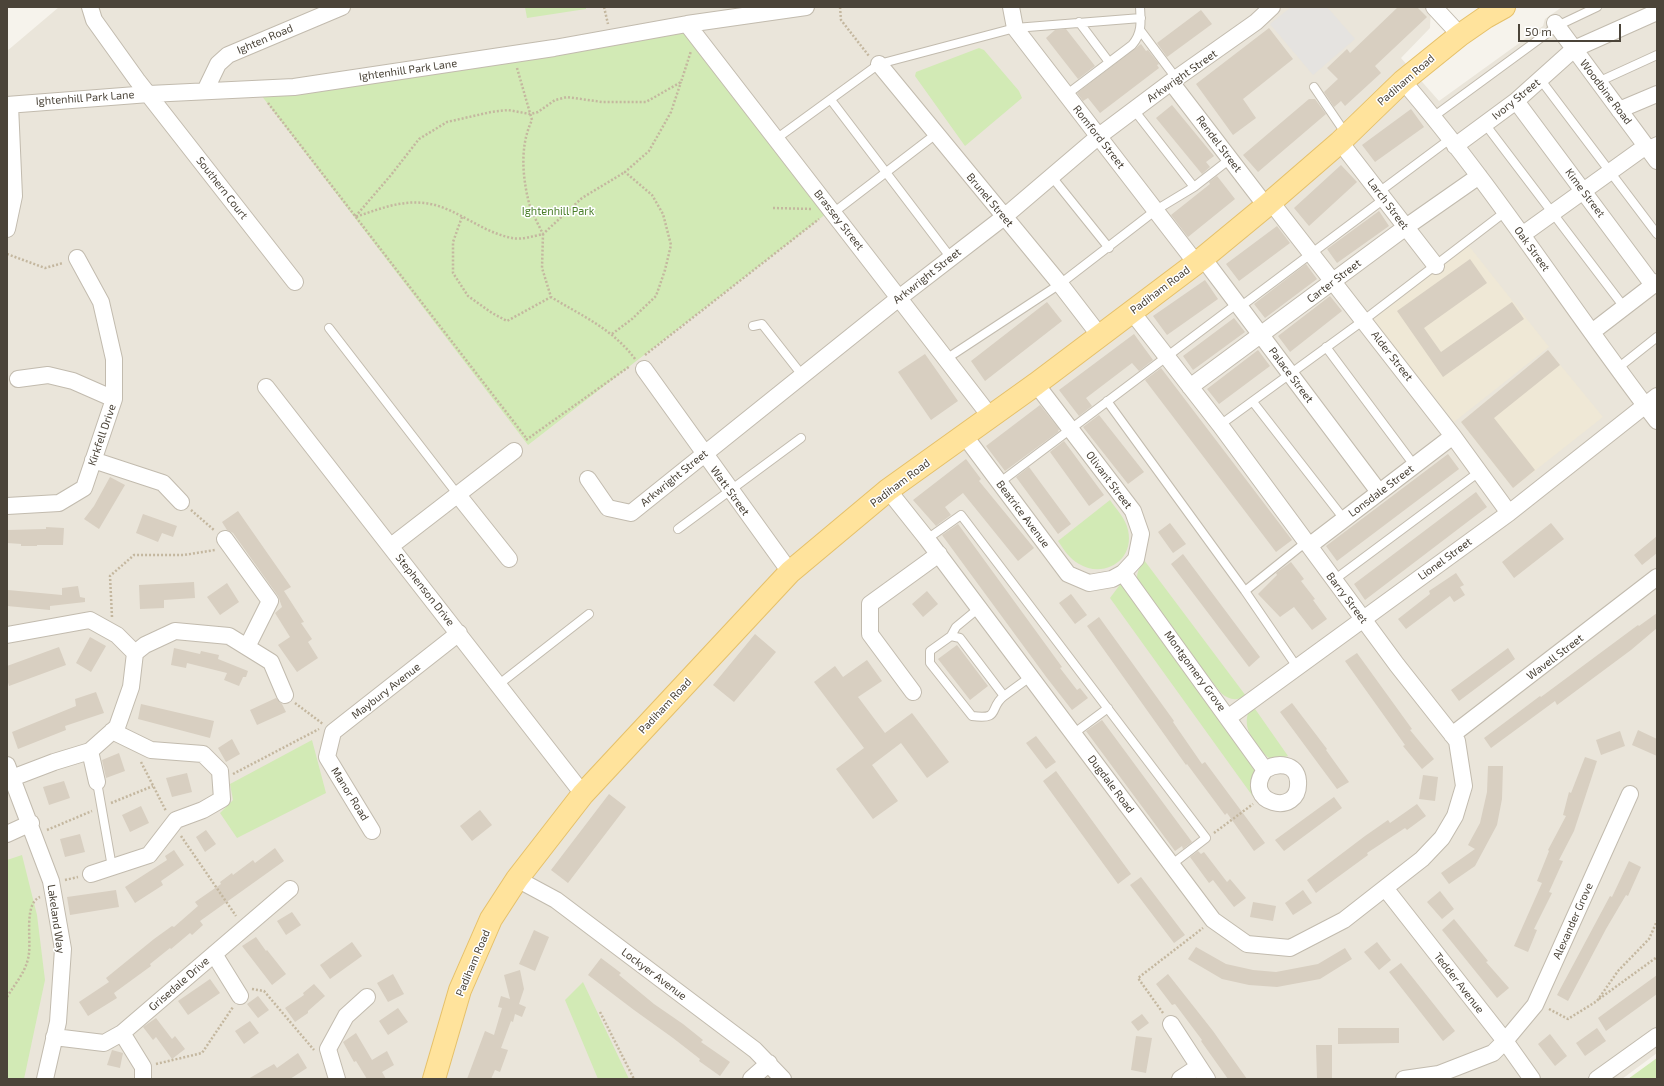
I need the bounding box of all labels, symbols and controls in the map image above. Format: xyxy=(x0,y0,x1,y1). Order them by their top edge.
scale bar xyxy=(1520,16,1623,42)
street label: Ighten Road xyxy=(235,21,295,57)
text: 50 m xyxy=(1525,24,1552,38)
street label: Arkwright Street xyxy=(1144,47,1220,105)
street label: Padiham Road xyxy=(1375,52,1437,108)
street label: Ightenhill Park Lane xyxy=(358,57,458,83)
street label: Woodbine Road xyxy=(1577,57,1635,127)
street label: Ivory Street xyxy=(1489,76,1543,122)
street label: Ightenhill Park Lane xyxy=(35,88,135,108)
street label: Romford Street xyxy=(1070,103,1128,171)
street label: Rendel Street xyxy=(1193,113,1245,175)
street label: Southern Court xyxy=(193,154,251,222)
street label: Kime Street xyxy=(1562,166,1608,220)
street label: Brunel Street xyxy=(964,170,1016,230)
street label: Larch Street xyxy=(1364,176,1412,232)
street label: Brassey Street xyxy=(811,187,867,253)
park label: Ightenhill Park xyxy=(522,204,594,218)
street label: Oak Street xyxy=(1511,224,1553,274)
street label: Arkwright Street xyxy=(890,245,964,307)
street label: Carter Street xyxy=(1304,256,1364,306)
street label: Padiham Road xyxy=(1128,263,1192,317)
street label: Alder Street xyxy=(1368,328,1416,384)
street label: Palace Street xyxy=(1266,345,1316,405)
street label: Kirkfell Drive xyxy=(85,402,119,468)
street label: Arkwright Street xyxy=(638,447,710,509)
street label: Olivant Street xyxy=(1083,449,1135,511)
street label: Padiham Road xyxy=(868,456,932,510)
street label: Lonsdale Street xyxy=(1346,462,1416,520)
street label: Watt Street xyxy=(708,464,752,518)
street label: Beatrice Avenue xyxy=(993,478,1053,550)
street label: Lionel Street xyxy=(1416,535,1474,583)
street label: Stephenson Drive xyxy=(393,551,457,629)
street label: Barry Street xyxy=(1324,570,1370,626)
street label: Montgomery Grove xyxy=(1161,628,1229,714)
street label: Wavell Street xyxy=(1524,631,1586,683)
street label: Maybury Avenue xyxy=(349,660,423,722)
street label: Padiham Road xyxy=(636,675,694,737)
street label: Dugdale Road xyxy=(1085,752,1137,816)
street label: Manor Road xyxy=(328,765,372,823)
street label: Alexander Grove xyxy=(1550,881,1596,961)
street label: Lakeland Way xyxy=(45,884,67,954)
street label: Padiham Road xyxy=(453,928,493,998)
street label: Lockyer Avenue xyxy=(619,945,689,1003)
street label: Tedder Avenue xyxy=(1431,950,1487,1016)
street label: Grisedale Drive xyxy=(146,954,212,1014)

